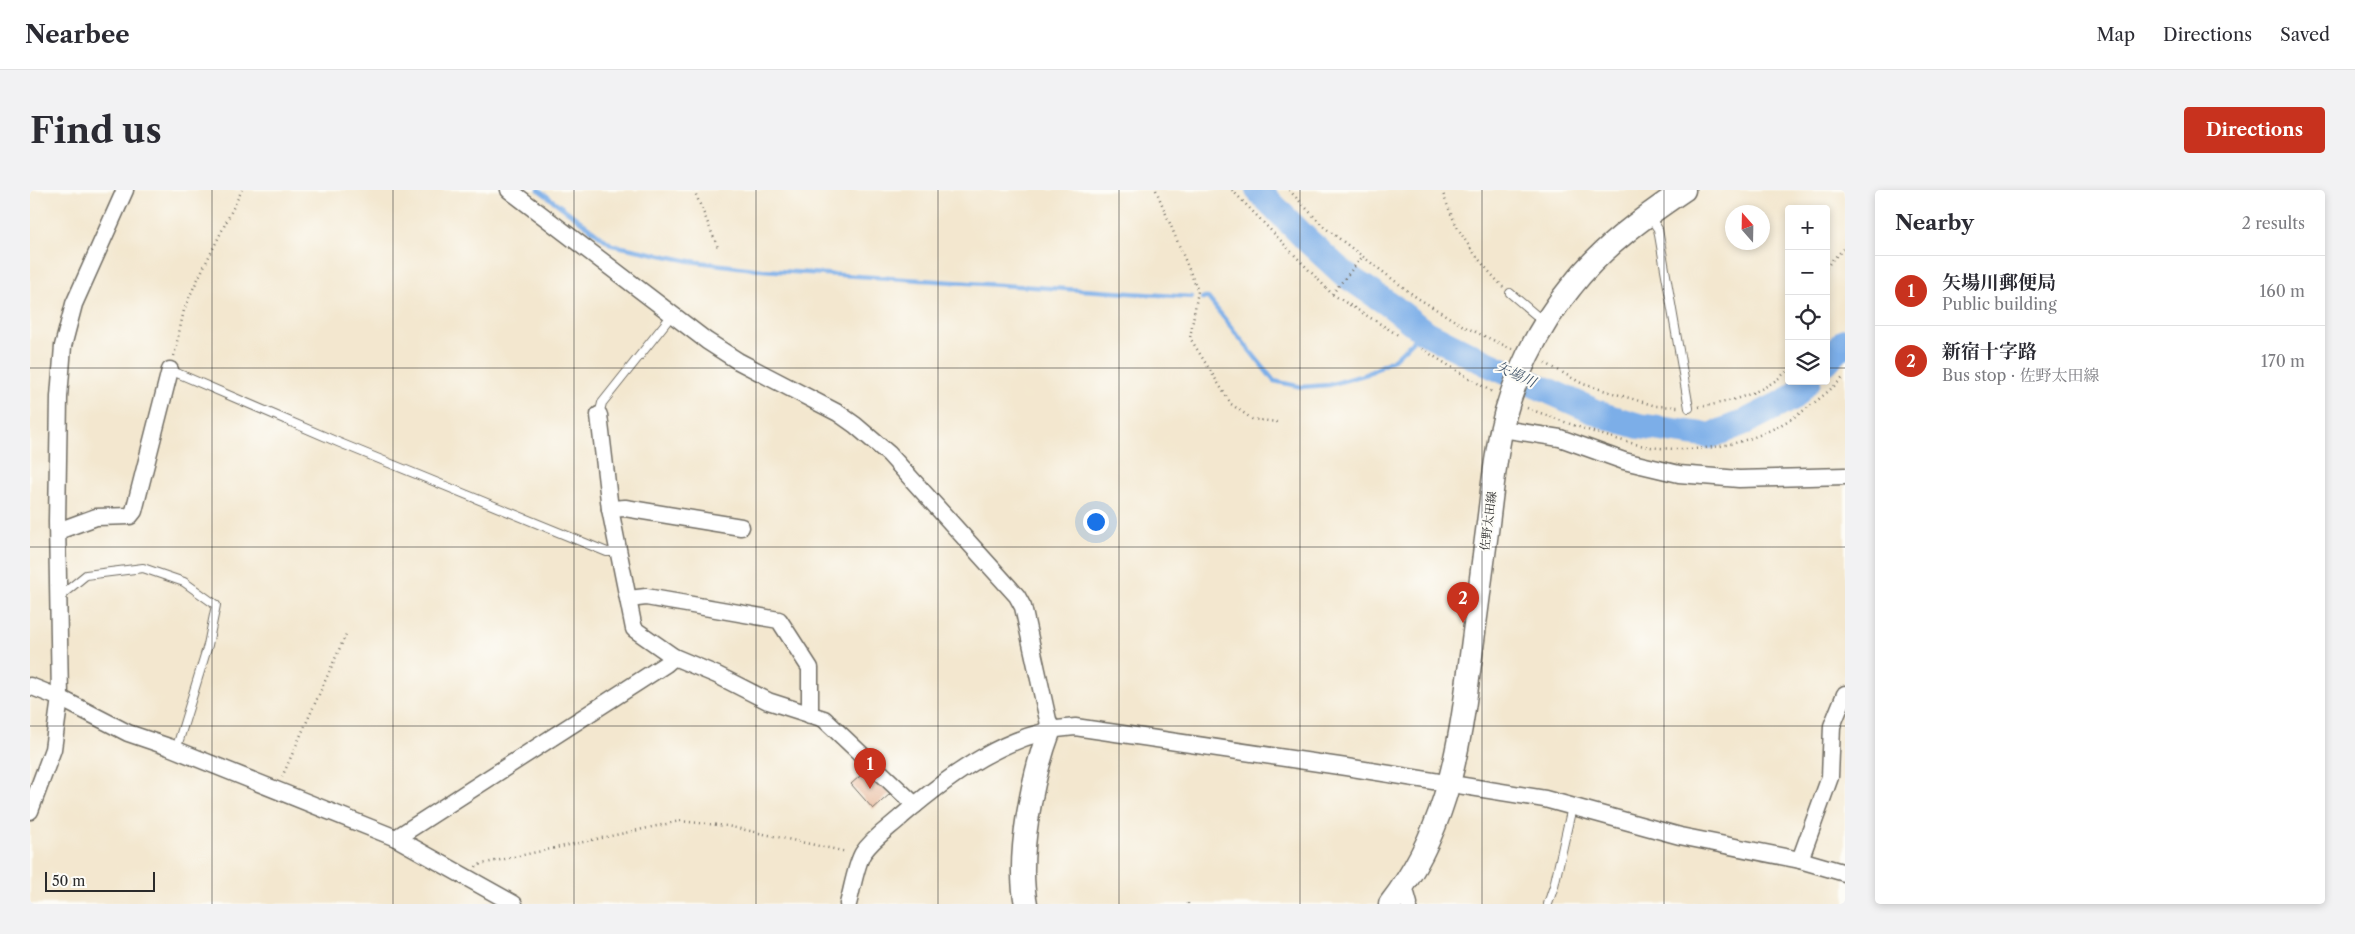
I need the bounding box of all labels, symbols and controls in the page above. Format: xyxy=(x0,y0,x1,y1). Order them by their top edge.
text: Nearbee xyxy=(25,20,130,49)
text: Map xyxy=(2096,24,2135,46)
text: Directions xyxy=(2163,24,2252,46)
text: Saved xyxy=(2280,24,2330,46)
button: Directions xyxy=(2184,107,2325,153)
text: Find us xyxy=(30,109,162,152)
north arrow xyxy=(1725,205,1770,250)
map controls xyxy=(1785,205,1830,385)
button: + xyxy=(1785,205,1830,250)
text: Nearby xyxy=(1895,210,1974,235)
text: 2 results xyxy=(2242,213,2305,233)
button: − xyxy=(1785,250,1830,295)
text: 矢場川郵便局 xyxy=(1942,271,2056,294)
text: 1 xyxy=(1907,281,1915,301)
text: 160 m xyxy=(2260,281,2305,301)
text: Public building xyxy=(1942,294,2057,314)
button: locate xyxy=(1785,295,1830,340)
button: layers xyxy=(1785,340,1830,385)
text: 新宿十字路 xyxy=(1942,340,2037,363)
text: 2 xyxy=(1906,351,1916,371)
text: 170 m xyxy=(2261,351,2305,371)
water label: 矢場川 xyxy=(1493,357,1541,392)
text: Bus stop · 佐野太田線 xyxy=(1942,365,2100,385)
street label: 佐野太田線 xyxy=(1477,490,1499,552)
your location xyxy=(1083,509,1109,535)
pin: 2 xyxy=(1447,582,1479,623)
pin: 1 xyxy=(854,748,886,789)
scale bar xyxy=(45,869,155,892)
text: 50 m xyxy=(52,872,85,890)

